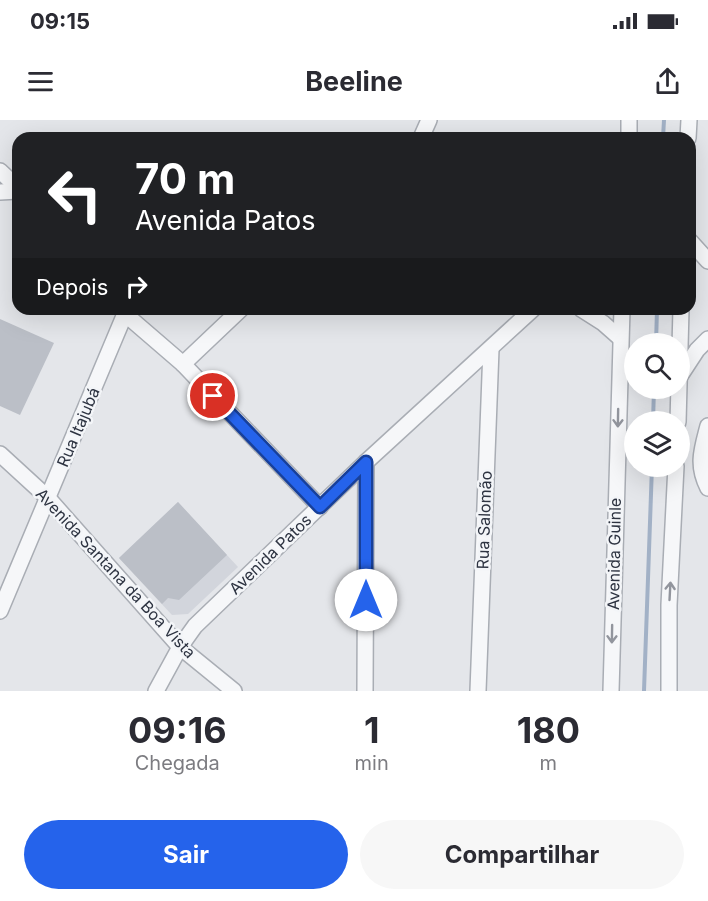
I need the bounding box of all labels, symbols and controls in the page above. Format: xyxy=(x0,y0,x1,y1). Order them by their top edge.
text: 09:15 xyxy=(30,8,90,34)
icon: menu xyxy=(24,65,57,98)
text: Beeline xyxy=(305,65,403,98)
icon: share xyxy=(651,65,684,98)
text: 70 m xyxy=(135,153,235,204)
icon: left xyxy=(36,156,114,234)
text: Avenida Patos xyxy=(135,204,315,237)
icon: right xyxy=(120,270,153,303)
text: Depois xyxy=(36,274,108,300)
map controls xyxy=(624,333,690,477)
button: search xyxy=(624,333,690,399)
pin xyxy=(187,370,238,421)
icon: arrive xyxy=(196,379,229,412)
street label: Rua Itajubá xyxy=(52,384,104,470)
one-way arrow xyxy=(612,407,623,427)
button: layers xyxy=(624,411,690,477)
street label: Rua Salomão xyxy=(472,470,496,570)
street label: Avenida Santana da Boa Vista xyxy=(32,484,200,662)
street label: Avenida Guinle xyxy=(603,498,625,610)
street label: Avenida Patos xyxy=(225,510,315,598)
position arrow xyxy=(334,568,398,632)
one-way arrow xyxy=(665,581,676,601)
one-way arrow xyxy=(606,623,618,643)
text: 09:16 xyxy=(128,708,227,752)
text: 1 xyxy=(364,708,379,752)
text: 180 xyxy=(517,708,580,752)
text: Chegada xyxy=(135,751,220,775)
text: min xyxy=(355,751,389,775)
text: m xyxy=(540,751,557,775)
button: Sair xyxy=(24,820,348,889)
button: Compartilhar xyxy=(360,820,684,889)

